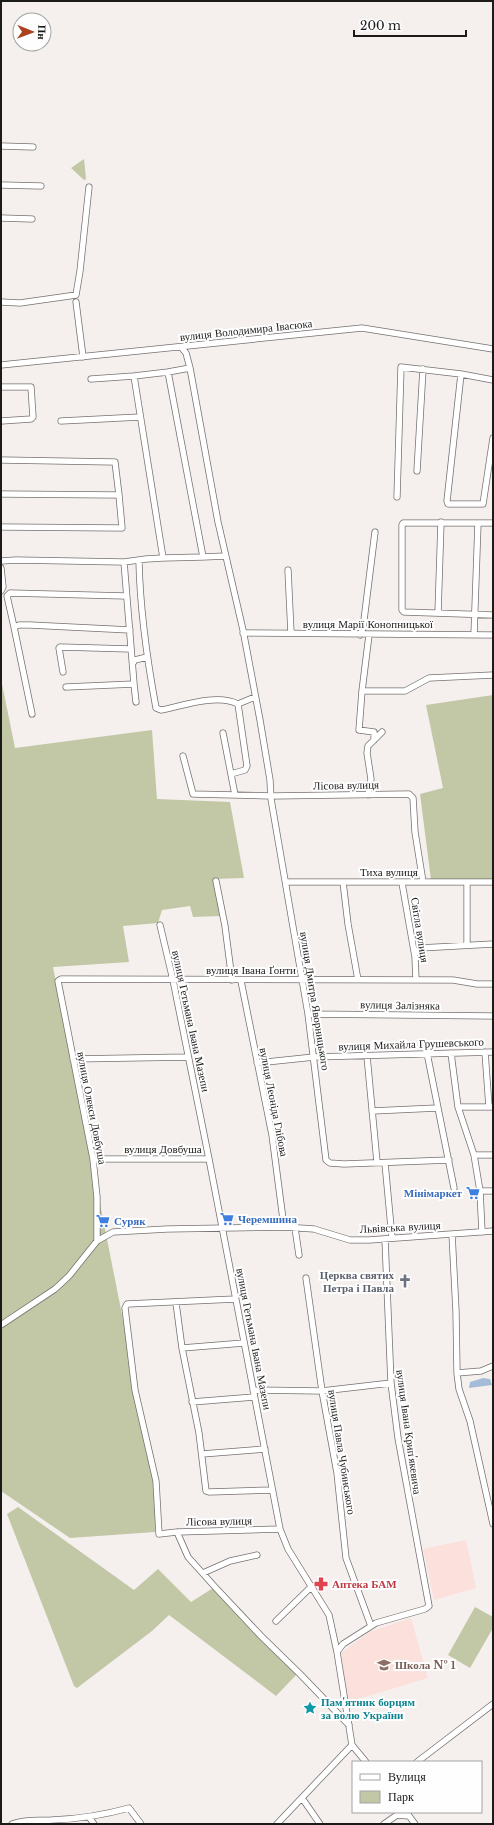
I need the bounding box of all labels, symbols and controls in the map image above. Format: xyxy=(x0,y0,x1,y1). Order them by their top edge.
north arrow xyxy=(12,12,52,52)
scale bar xyxy=(354,12,466,38)
text: 200 m xyxy=(360,18,401,33)
text: Пн xyxy=(35,25,49,40)
street label: вулиця Володимира Івасюка xyxy=(179,316,313,344)
street label: вулиця Марії Конопницької xyxy=(303,617,434,631)
street label: Лісова вулиця xyxy=(313,777,379,793)
street label: Тиха вулиця xyxy=(360,865,418,879)
street label: Світла вулиця xyxy=(408,896,432,964)
street label: вулиця Дмитра Яворницького xyxy=(297,931,333,1072)
street label: вулиця Гетьмана Івана Мазепи xyxy=(169,949,213,1093)
street label: вулиця Івана Ґонти xyxy=(206,963,296,977)
street label: вулиця Залізняка xyxy=(360,997,440,1013)
street label: вулиця Михайла Грушевського xyxy=(338,1034,484,1054)
street label: вулиця Леоніда Глібова xyxy=(257,1046,291,1158)
street label: вулиця Олекси Довбуша xyxy=(74,1050,110,1166)
street label: вулиця Довбуша xyxy=(124,1142,202,1156)
supermarket icon: Мінімаркет xyxy=(465,1185,481,1201)
place label: Мінімаркет xyxy=(404,1186,463,1200)
supermarket icon: Черемшина xyxy=(219,1211,235,1227)
place label: Черемшина xyxy=(238,1212,297,1226)
supermarket icon: Суряк xyxy=(95,1213,111,1229)
place label: Суряк xyxy=(114,1214,146,1228)
street label: Львівська вулиця xyxy=(359,1218,441,1236)
street label: вулиця Гетьмана Івана Мазепи xyxy=(233,1267,275,1411)
place label: Церква святих Петра і Павла xyxy=(320,1268,394,1295)
church icon: Церква святих Петра і Павла xyxy=(397,1273,413,1289)
street label: вулиця Івана Крипʼякевича xyxy=(393,1369,425,1495)
street label: вулиця Павла Чубинського xyxy=(325,1388,359,1516)
street label: Лісова вулиця xyxy=(186,1513,252,1529)
pharmacy icon: Аптека БАМ xyxy=(313,1576,329,1592)
place label: Аптека БАМ xyxy=(332,1577,397,1591)
school or university icon: Школа № 1 xyxy=(376,1657,392,1673)
place label: Школа № 1 xyxy=(395,1658,456,1672)
place label: Пам'ятник борцям за волю України xyxy=(321,1695,415,1722)
place icon: Пам'ятник борцям за волю України xyxy=(302,1700,318,1716)
legend xyxy=(352,1761,482,1813)
text: Вулиця xyxy=(388,1769,426,1784)
text: Парк xyxy=(388,1789,414,1804)

